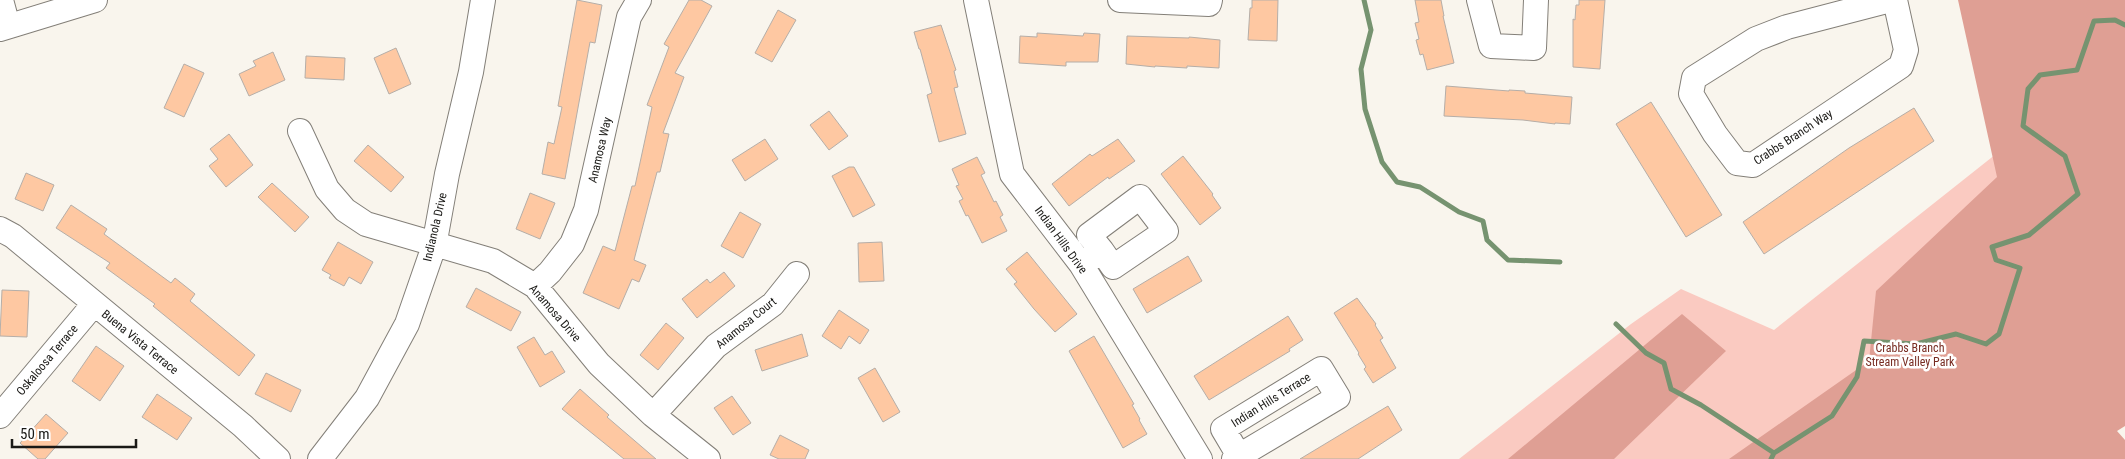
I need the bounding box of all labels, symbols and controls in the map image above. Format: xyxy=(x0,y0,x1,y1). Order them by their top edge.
street label: Crabbs Branch Way xyxy=(1751,106,1835,168)
street label: Anamosa Way xyxy=(586,116,614,184)
street label: Indianola Drive xyxy=(420,191,450,263)
street label: Indian Hills Drive xyxy=(1032,204,1090,277)
street label: Anamosa Drive xyxy=(526,281,584,345)
street label: Anamosa Court xyxy=(713,294,779,352)
street label: Buena Vista Terrace xyxy=(99,307,181,377)
street label: Oskaloosa Terrace xyxy=(13,322,81,398)
park label: Crabbs Branch Stream Valley Park xyxy=(1866,341,1955,369)
street label: Indian Hills Terrace xyxy=(1229,370,1314,430)
scale bar xyxy=(12,416,136,448)
text: 50 m xyxy=(20,425,50,443)

